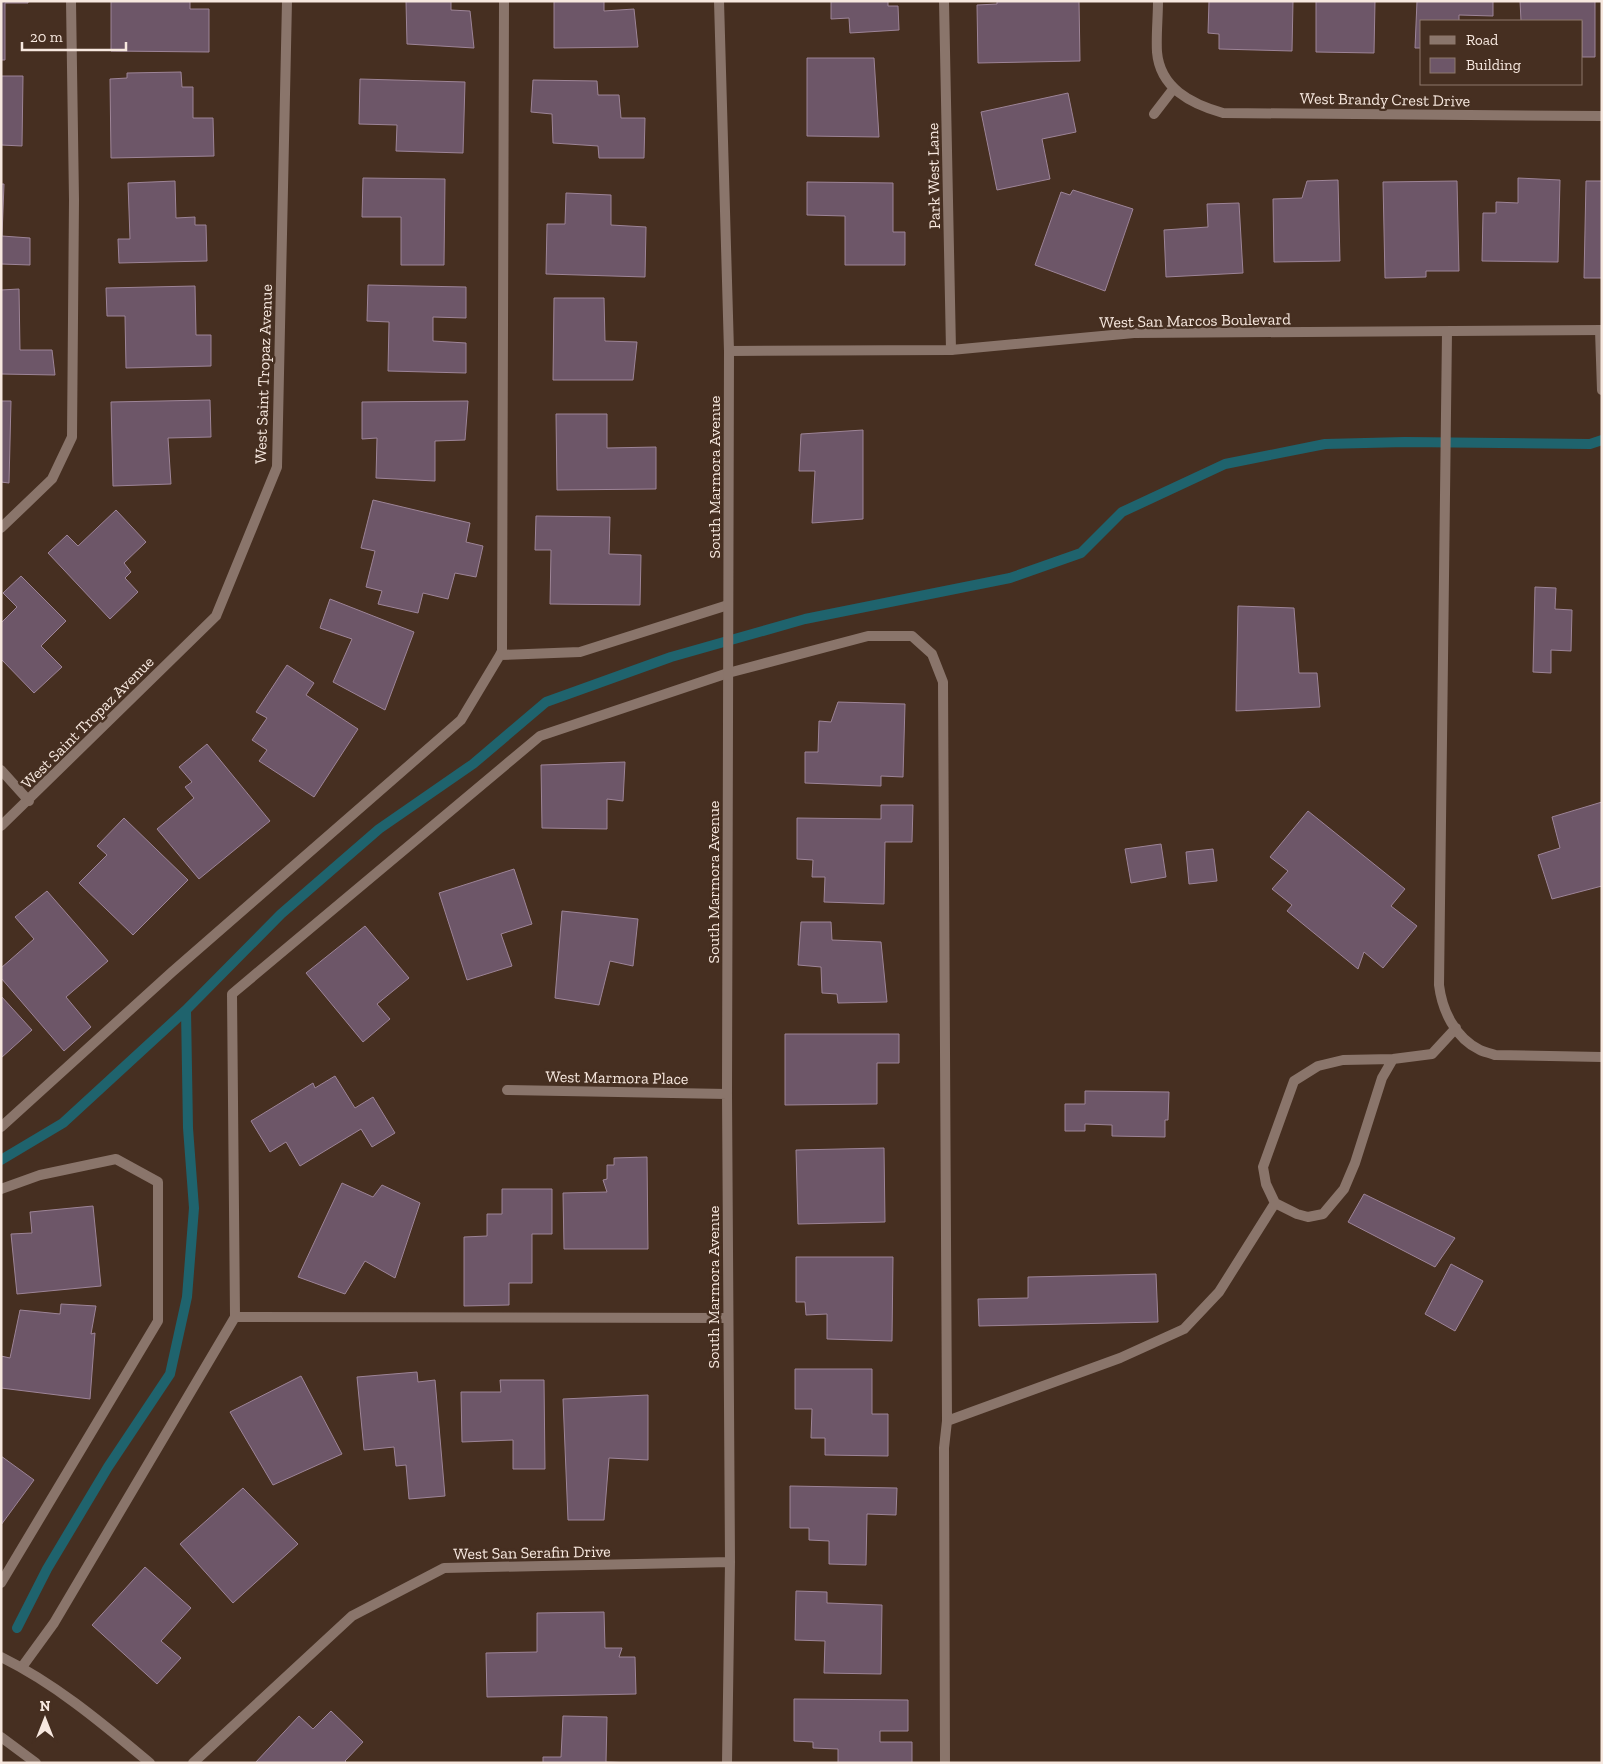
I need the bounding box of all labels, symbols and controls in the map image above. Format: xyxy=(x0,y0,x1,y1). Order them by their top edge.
scale bar xyxy=(22,20,126,52)
legend xyxy=(1420,20,1583,85)
text: 20 m xyxy=(30,28,63,46)
text: Road xyxy=(1466,31,1499,49)
text: Building xyxy=(1466,56,1521,74)
street label: West Brandy Crest Drive xyxy=(1300,89,1470,110)
street label: Park West Lane xyxy=(923,123,944,229)
street label: West Saint Tropaz Avenue xyxy=(251,284,276,464)
street label: West San Marcos Boulevard xyxy=(1099,309,1291,332)
street label: South Marmora Avenue xyxy=(705,396,724,558)
street label: West Saint Tropaz Avenue xyxy=(17,652,158,793)
street label: South Marmora Avenue xyxy=(704,801,723,963)
street label: West Marmora Place xyxy=(545,1067,689,1088)
street label: South Marmora Avenue xyxy=(704,1206,723,1368)
street label: West San Serafin Drive xyxy=(453,1542,611,1563)
north arrow xyxy=(20,1694,70,1744)
text: N xyxy=(40,1698,51,1715)

